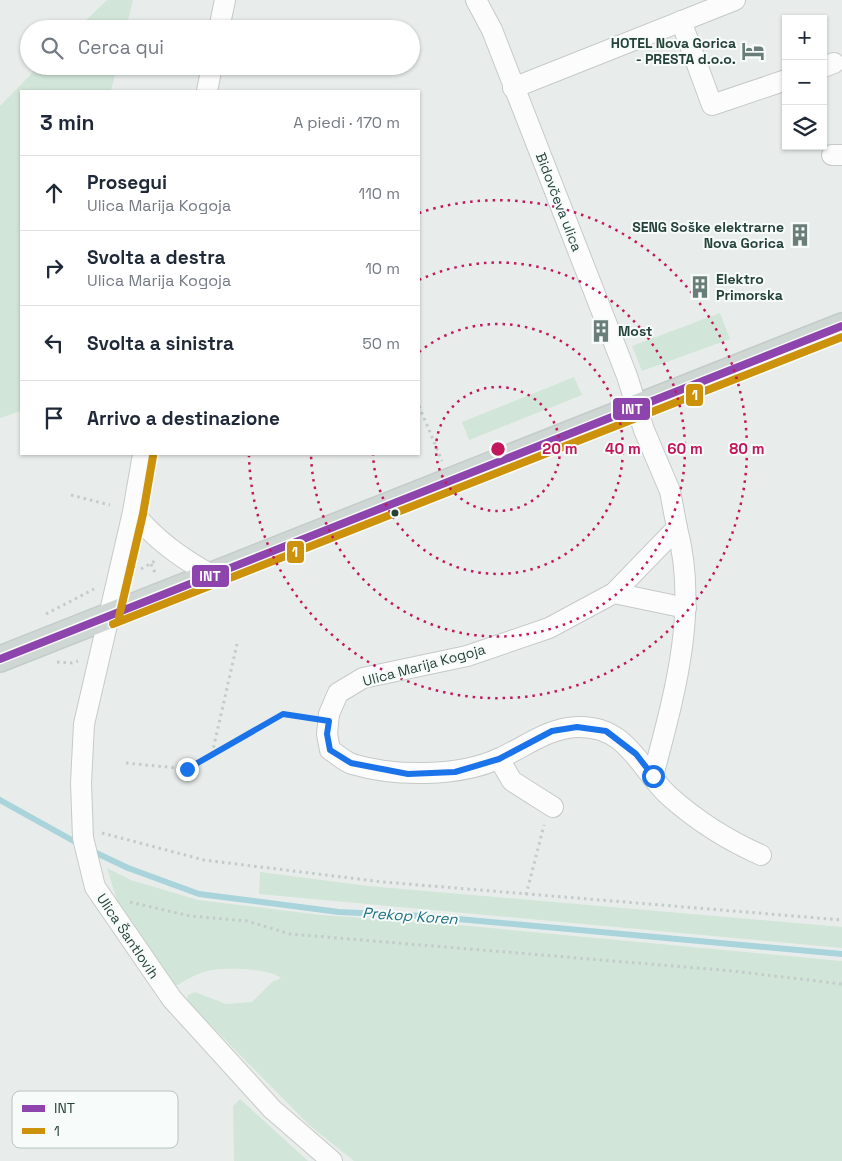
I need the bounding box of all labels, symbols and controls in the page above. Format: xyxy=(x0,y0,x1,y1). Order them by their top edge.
map controls xyxy=(782,15,827,150)
button: + xyxy=(782,15,827,60)
search box xyxy=(20,20,420,75)
icon: search xyxy=(38,34,66,62)
place label: HOTEL Nova Gorica - PRESTA d.o.o. xyxy=(611,34,736,68)
text: Cerca qui xyxy=(78,35,164,60)
hotel icon: HOTEL Nova Gorica - PRESTA d.o.o. xyxy=(740,38,766,64)
button: − xyxy=(782,60,827,105)
button: layers xyxy=(782,105,827,150)
text: 3 min xyxy=(40,109,95,136)
text: A piedi · 170 m xyxy=(293,112,400,133)
street label: Bidovčeva ulica xyxy=(532,150,586,254)
text: Prosegui xyxy=(87,170,167,195)
icon: ahead xyxy=(40,179,68,207)
text: 110 m xyxy=(358,183,400,204)
text: Ulica Marija Kogoja xyxy=(87,195,231,216)
place label: SENG Soške elektrarne Nova Gorica xyxy=(632,218,784,252)
building icon: SENG Soške elektrarne Nova Gorica xyxy=(787,222,813,248)
text: Svolta a destra xyxy=(87,245,225,270)
icon: right xyxy=(40,254,68,282)
text: 10 m xyxy=(365,258,400,279)
text: Ulica Marija Kogoja xyxy=(87,270,231,291)
place label: Elektro Primorska xyxy=(716,270,783,304)
building icon: Elektro Primorska xyxy=(687,274,713,300)
building icon: Most xyxy=(588,318,614,344)
place label: Most xyxy=(618,322,653,340)
icon: left xyxy=(40,329,68,357)
text: Svolta a sinistra xyxy=(87,331,234,356)
text: 50 m xyxy=(362,333,400,354)
line badge: 1 xyxy=(685,383,704,407)
text: 1 xyxy=(692,386,698,404)
line badge: INT xyxy=(612,397,651,421)
text: INT xyxy=(621,400,643,418)
icon: arrive xyxy=(40,404,68,432)
text: Arrivo a destinazione xyxy=(87,406,280,431)
text: 20 m xyxy=(542,439,578,458)
text: 40 m xyxy=(605,439,641,458)
text: 60 m xyxy=(667,439,703,458)
text: 80 m xyxy=(729,439,765,458)
centre of rings xyxy=(489,440,507,458)
unlabelled marker xyxy=(390,508,400,518)
line badge: 1 xyxy=(286,540,305,564)
text: 1 xyxy=(292,543,298,561)
line badge: INT xyxy=(191,564,230,588)
text: INT xyxy=(199,567,221,585)
street label: Ulica Marija Kogoja xyxy=(361,640,487,690)
route end xyxy=(176,758,199,781)
route start xyxy=(642,765,665,788)
street label: Ulica Šantlovih xyxy=(93,890,163,982)
water label: Prekop Koren xyxy=(362,903,459,928)
legend xyxy=(12,1091,178,1148)
text: INT xyxy=(54,1099,75,1117)
text: 1 xyxy=(54,1122,60,1140)

